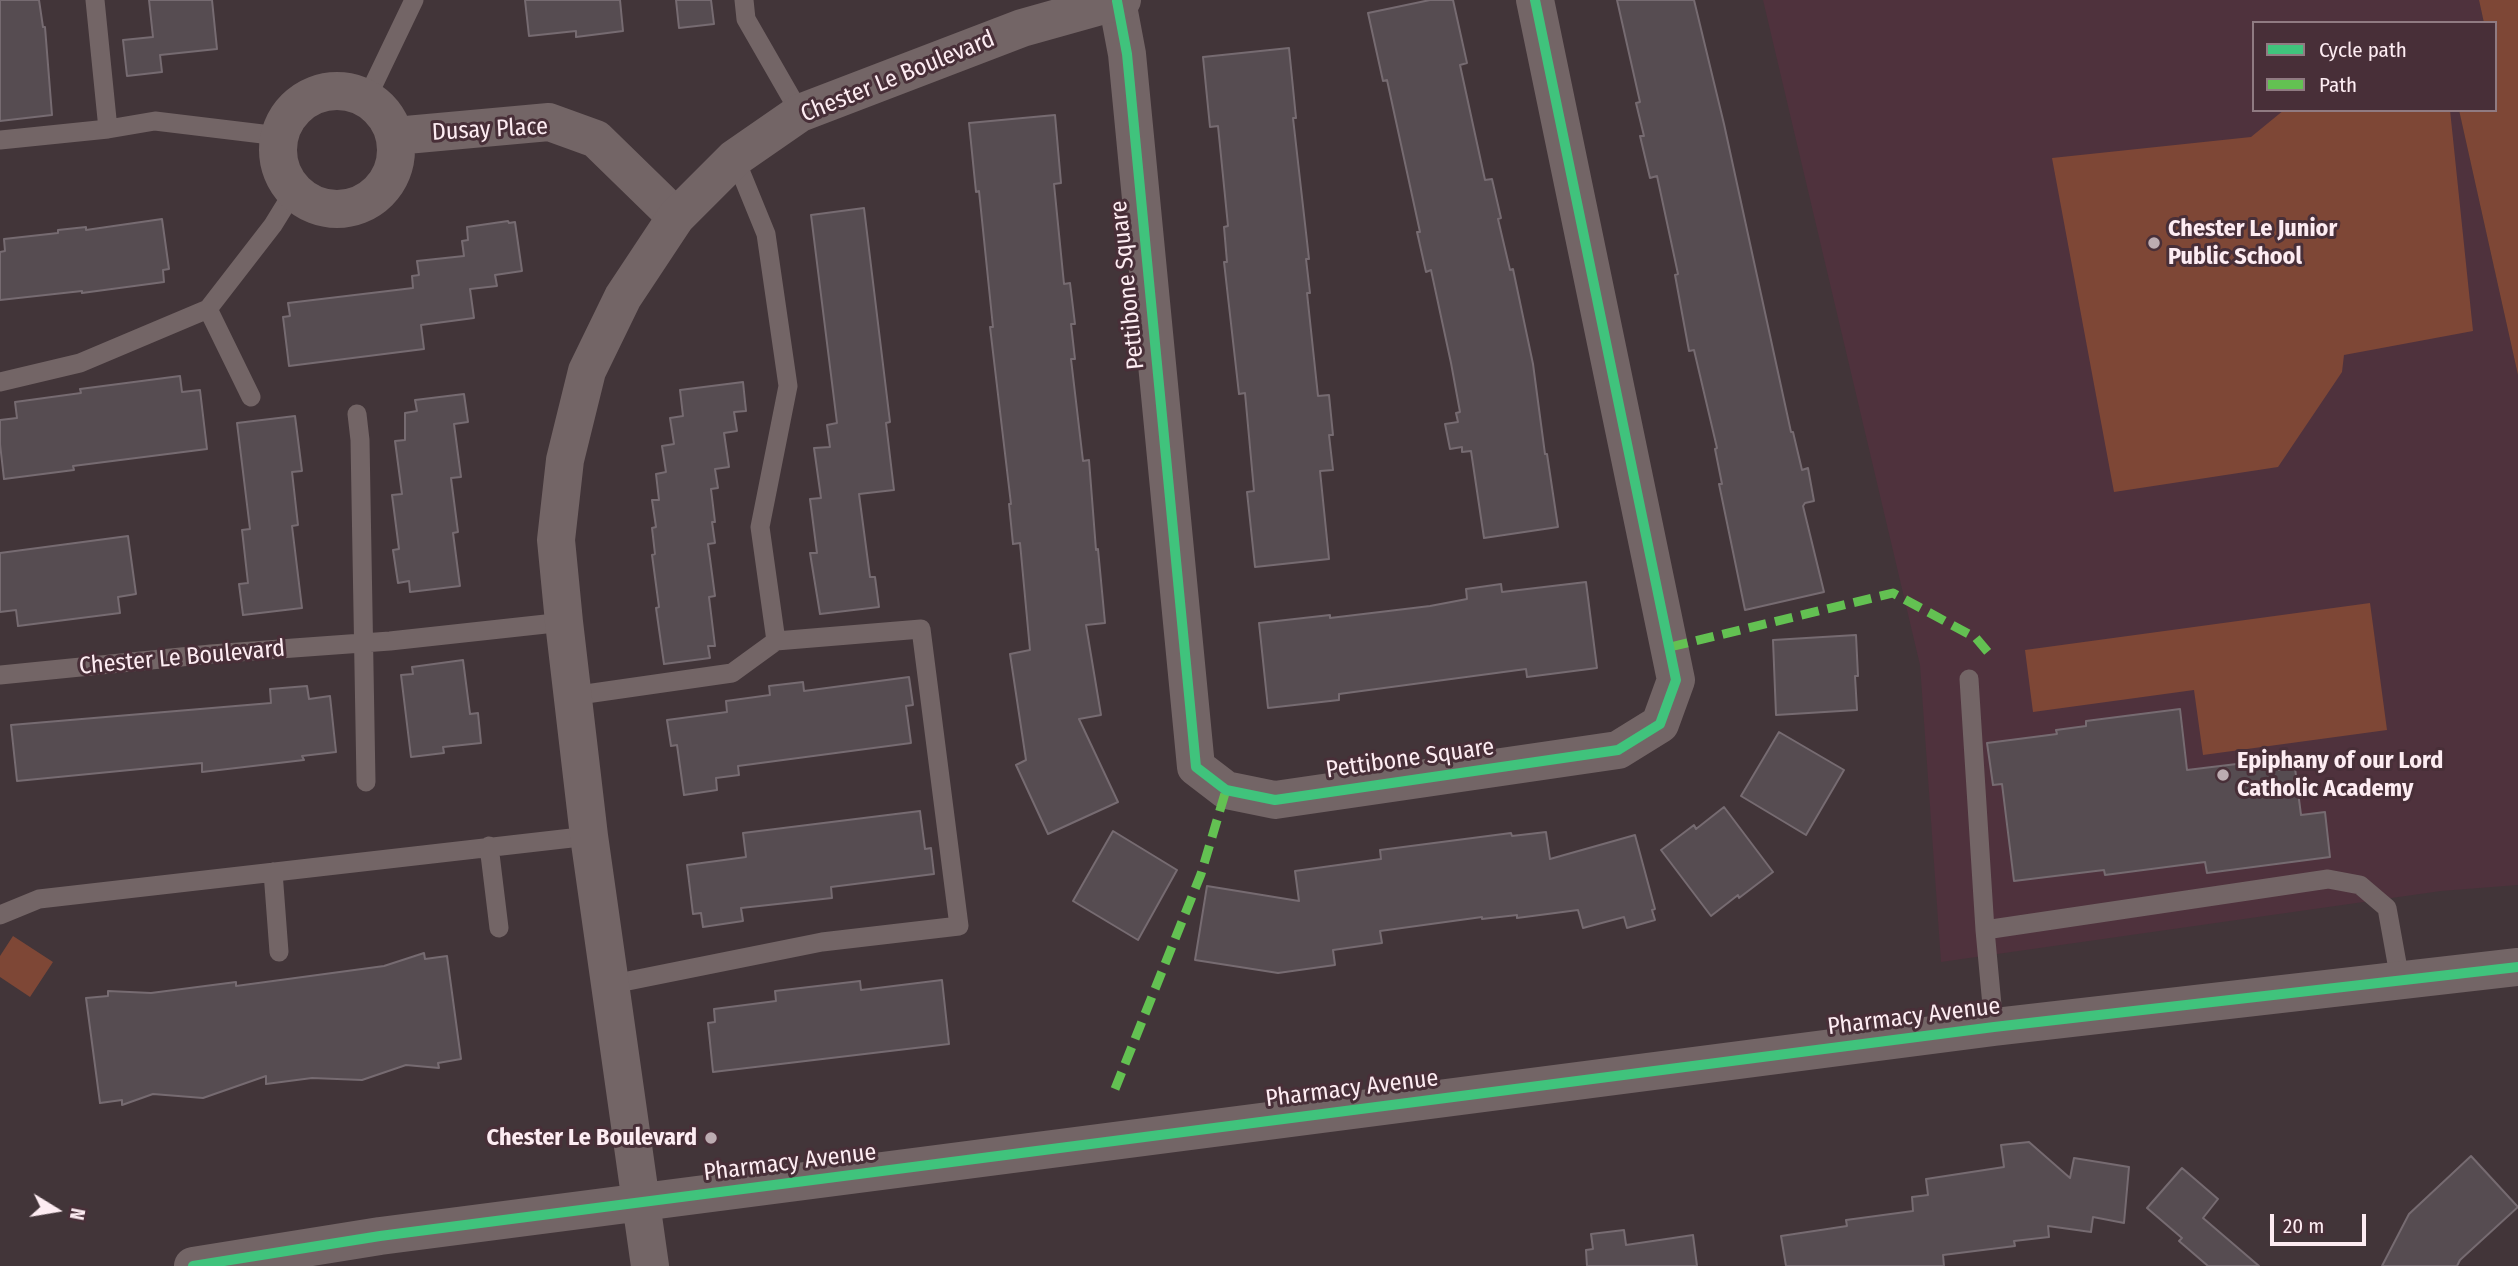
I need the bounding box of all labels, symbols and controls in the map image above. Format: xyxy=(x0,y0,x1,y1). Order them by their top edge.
legend xyxy=(2252,21,2497,112)
street label: Chester Le Boulevard xyxy=(797,25,999,129)
text: Cycle path xyxy=(2319,37,2407,63)
text: Path xyxy=(2319,72,2357,98)
street label: Dusay Place xyxy=(431,113,549,147)
street label: Pettibone Square xyxy=(1105,199,1151,371)
place label: Chester Le Junior Public School xyxy=(2168,215,2337,271)
marker: Chester Le Junior Public School xyxy=(2146,235,2162,251)
street label: Chester Le Boulevard xyxy=(78,635,286,681)
street label: Pettibone Square xyxy=(1324,733,1496,785)
place label: Epiphany of our Lord Catholic Academy xyxy=(2237,747,2443,803)
marker: Epiphany of our Lord Catholic Academy xyxy=(2215,767,2231,783)
street label: Pharmacy Avenue xyxy=(1826,992,2002,1042)
street label: Pharmacy Avenue xyxy=(1264,1064,1440,1114)
place label: Chester Le Boulevard xyxy=(487,1124,697,1152)
marker: Chester Le Boulevard xyxy=(703,1130,719,1146)
street label: Pharmacy Avenue xyxy=(702,1138,878,1188)
north arrow xyxy=(21,1175,91,1245)
scale bar xyxy=(2273,1200,2369,1244)
text: N xyxy=(65,1206,89,1222)
text: 20 m xyxy=(2283,1213,2324,1239)

